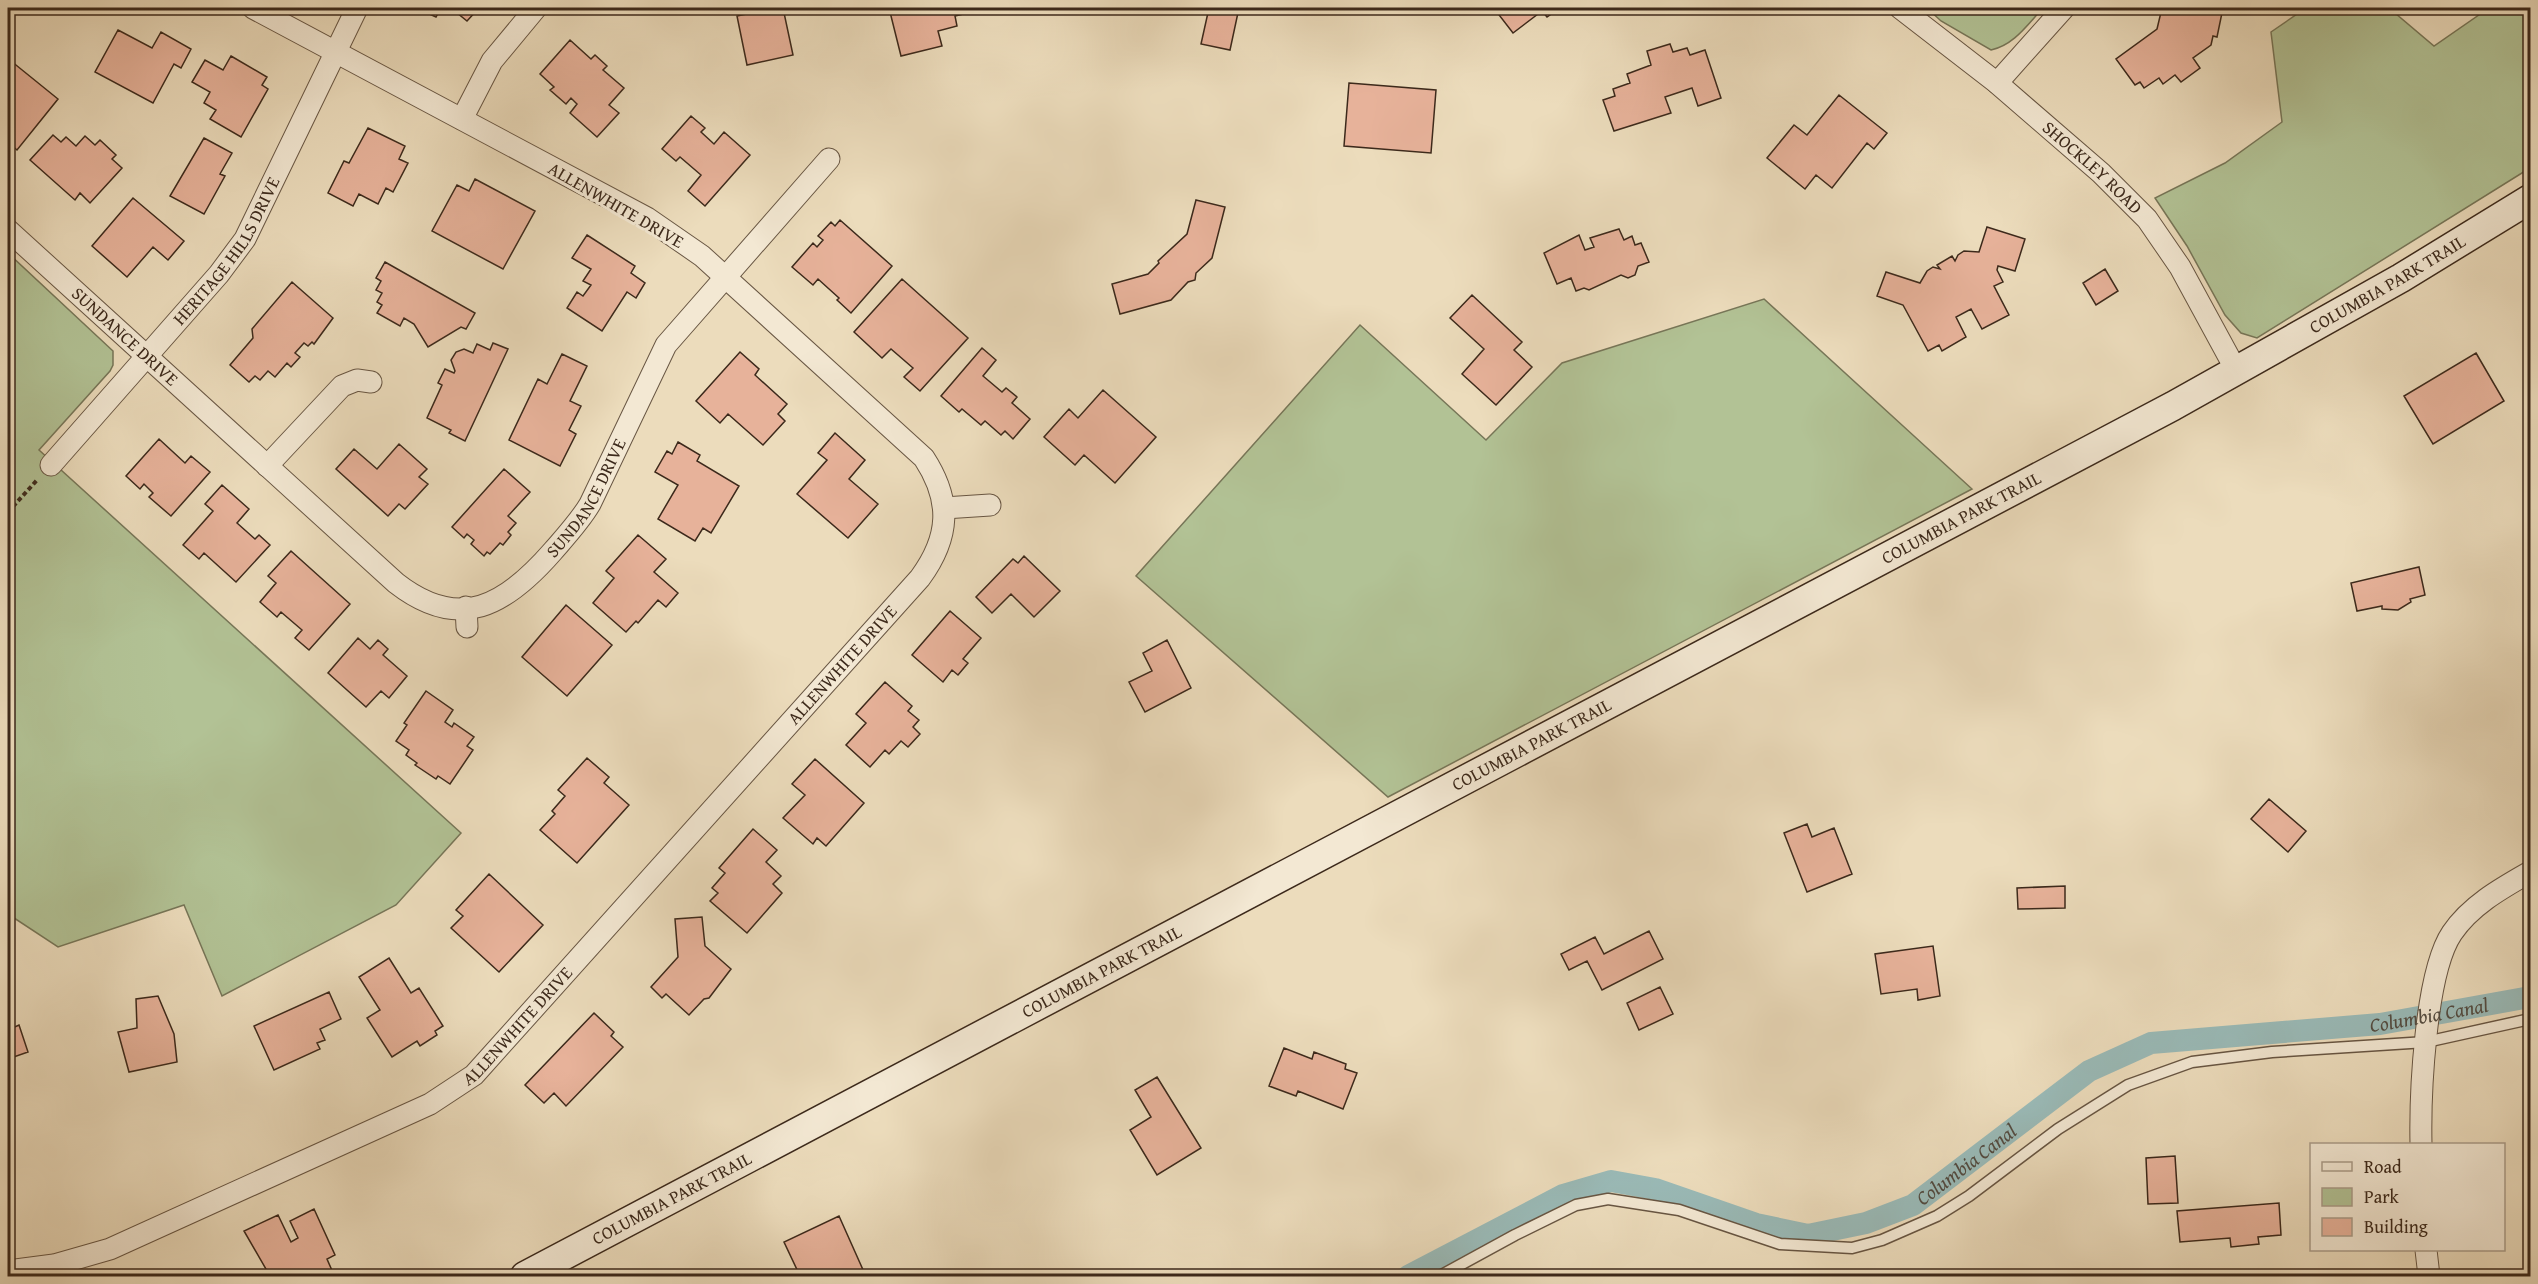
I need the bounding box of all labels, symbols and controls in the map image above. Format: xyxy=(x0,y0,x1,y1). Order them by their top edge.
street label: SHOCKLEY ROAD xyxy=(2037,114,2149,220)
street label: ALLENWHITE DRIVE xyxy=(543,155,689,255)
street label: HERITAGE HILLS DRIVE xyxy=(166,172,286,331)
street label: COLUMBIA PARK TRAIL xyxy=(2304,228,2471,340)
street label: SUNDANCE DRIVE xyxy=(66,280,185,392)
street label: SUNDANCE DRIVE xyxy=(539,434,632,563)
street label: COLUMBIA PARK TRAIL xyxy=(1876,464,2046,571)
street label: ALLENWHITE DRIVE xyxy=(781,598,903,730)
street label: COLUMBIA PARK TRAIL xyxy=(1447,691,1616,798)
street label: COLUMBIA PARK TRAIL xyxy=(1017,918,1186,1024)
street label: ALLENWHITE DRIVE xyxy=(457,960,578,1092)
water label: Columbia Canal xyxy=(2369,990,2490,1039)
water label: Columbia Canal xyxy=(1909,1116,2022,1212)
legend xyxy=(2310,1143,2505,1251)
street label: COLUMBIA PARK TRAIL xyxy=(587,1145,756,1251)
text: Road xyxy=(2364,1153,2402,1180)
text: Park xyxy=(2364,1183,2400,1210)
text: Building xyxy=(2364,1213,2428,1240)

